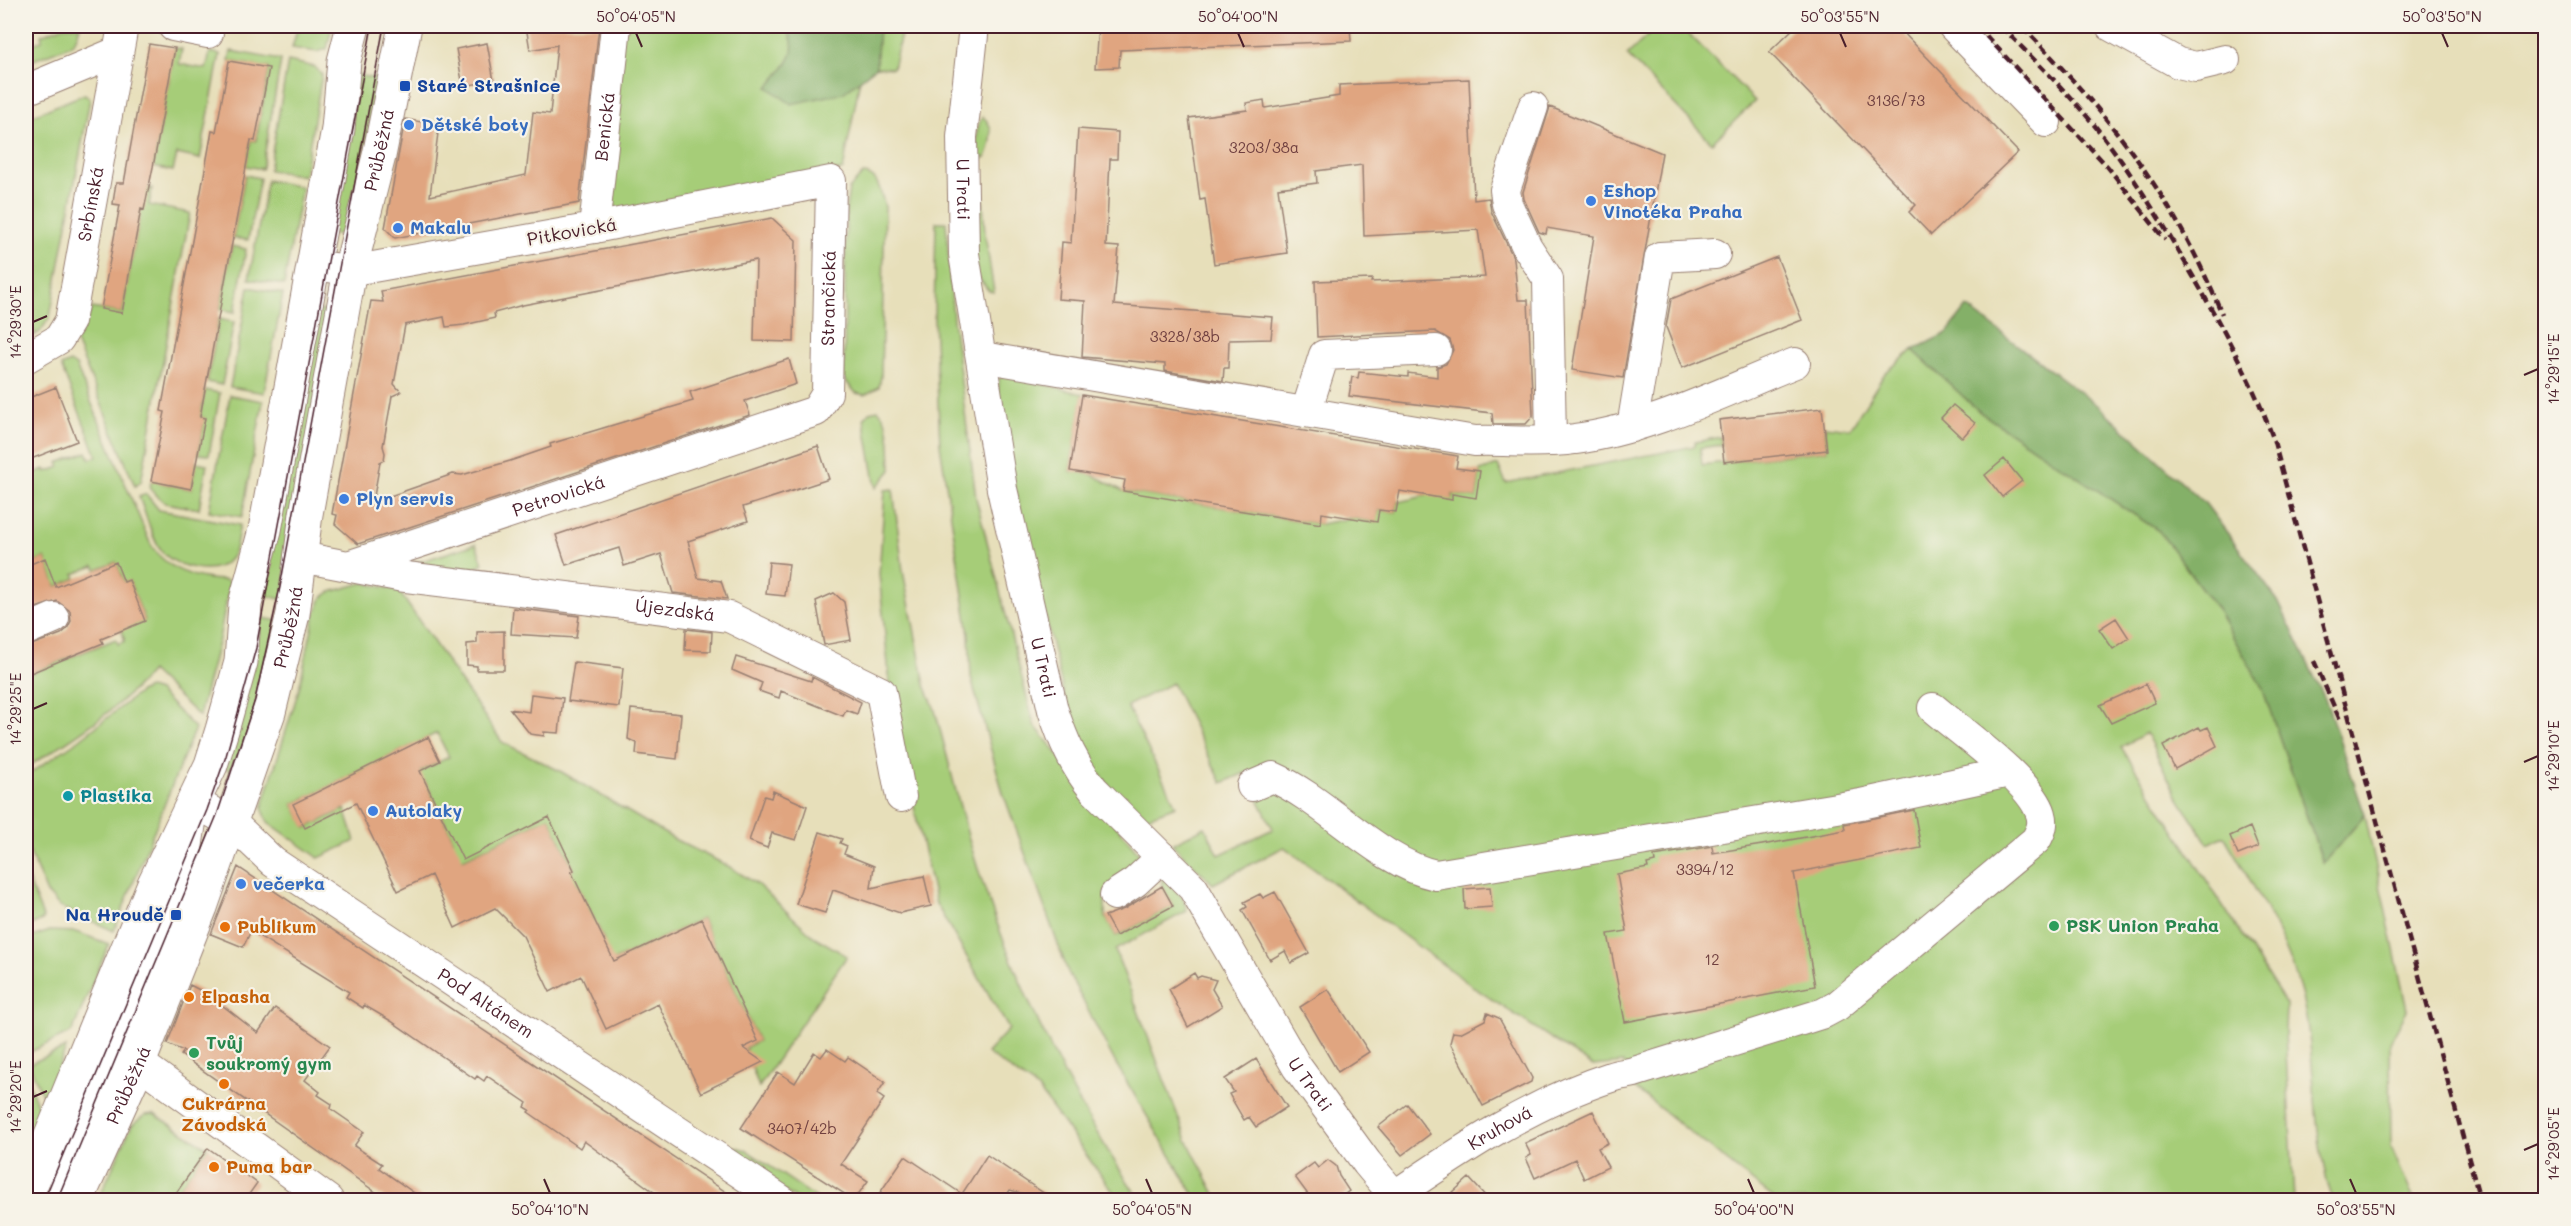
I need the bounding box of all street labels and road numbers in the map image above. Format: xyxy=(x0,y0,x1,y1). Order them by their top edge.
street label: Benická xyxy=(588,91,620,162)
street label: Průběžná xyxy=(358,107,399,194)
street label: U Trati xyxy=(951,158,976,220)
street label: Srbínská xyxy=(72,164,109,243)
street label: Pitkovická xyxy=(525,211,619,251)
street label: Strančická xyxy=(815,250,841,346)
street label: Petrovická xyxy=(509,469,608,522)
street label: Průběžná xyxy=(267,584,308,671)
street label: Újezdská xyxy=(634,592,716,626)
street label: U Trati xyxy=(1026,635,1063,700)
street label: Pod Altánem xyxy=(433,962,539,1043)
street label: Průběžná xyxy=(100,1042,156,1128)
street label: U Trati xyxy=(1283,1053,1338,1116)
street label: Kruhová xyxy=(1463,1099,1536,1155)

